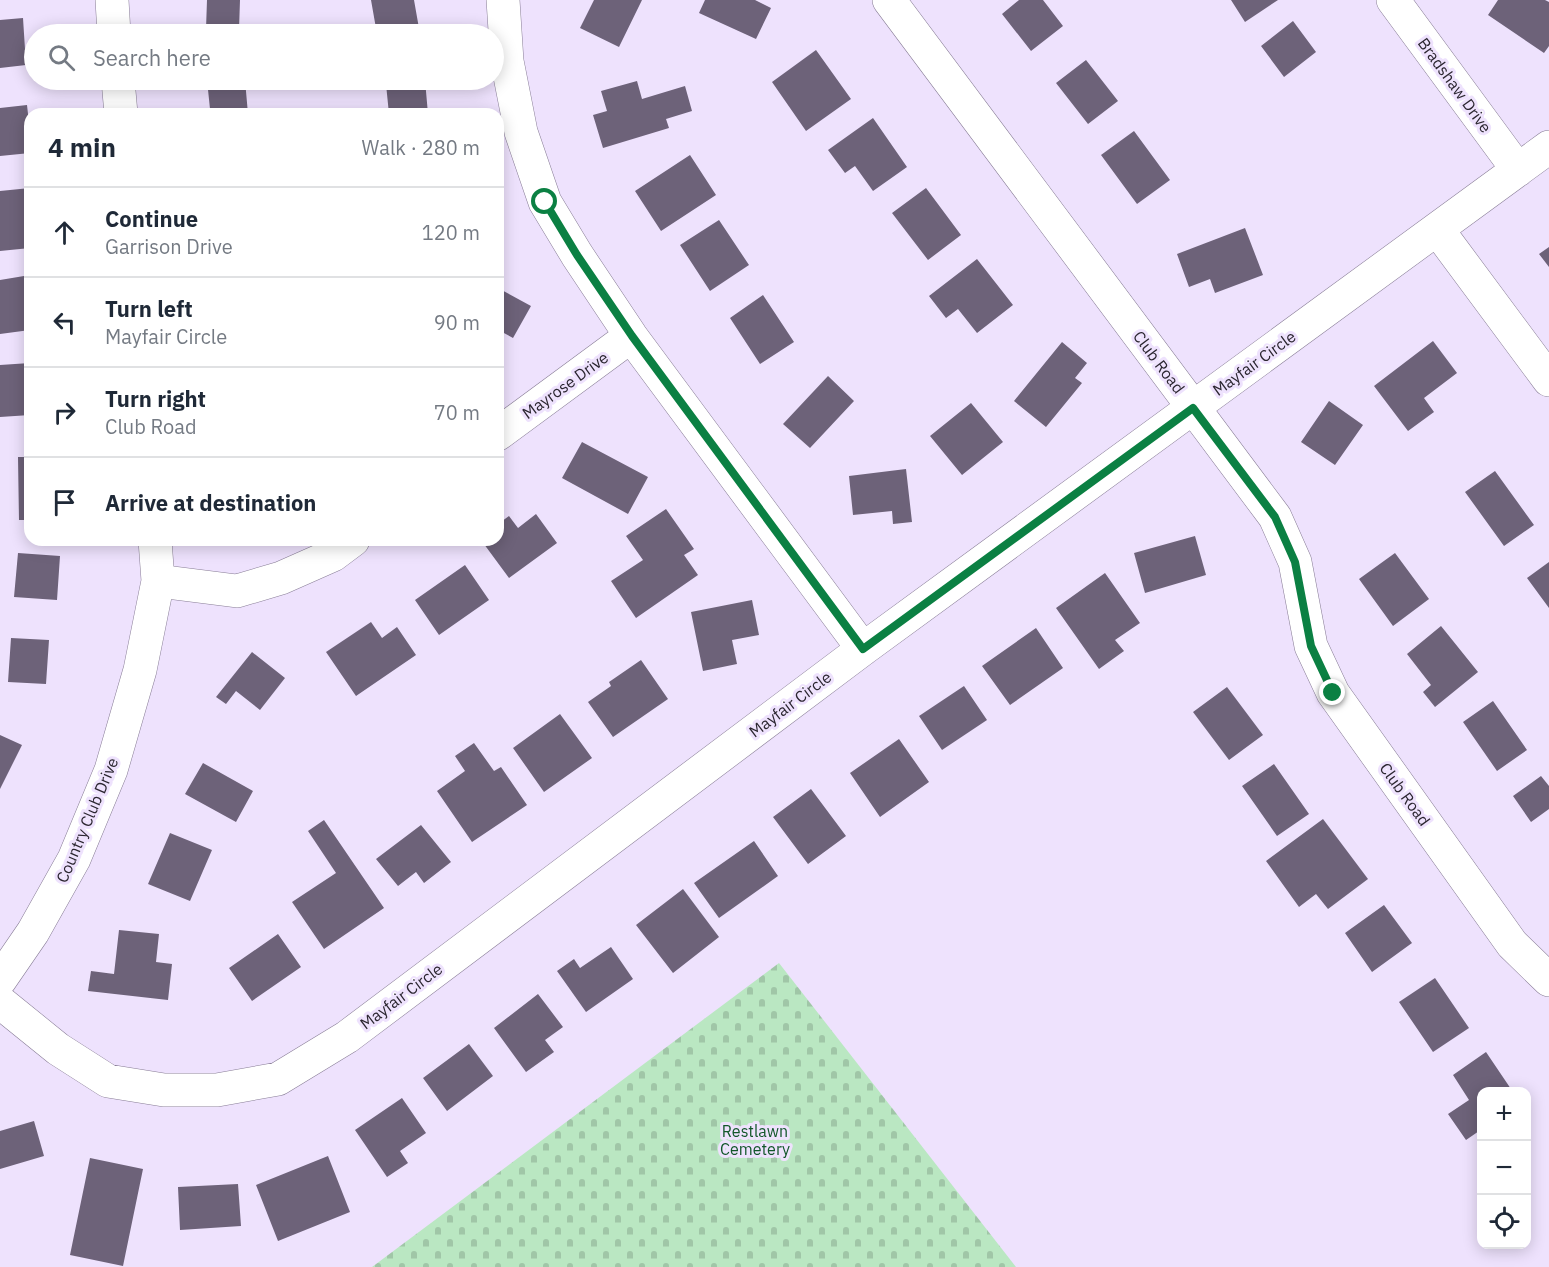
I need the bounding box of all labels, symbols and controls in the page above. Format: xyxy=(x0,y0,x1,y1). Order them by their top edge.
search box xyxy=(24,24,504,90)
street label: Bradshaw Drive xyxy=(1414,34,1496,137)
icon: search xyxy=(45,41,78,74)
text: Search here xyxy=(93,43,211,72)
text: 4 min xyxy=(48,130,116,164)
text: Walk · 280 m xyxy=(362,134,480,161)
route start xyxy=(531,188,557,214)
text: Continue xyxy=(105,204,198,233)
icon: ahead xyxy=(48,216,81,249)
text: 120 m xyxy=(422,219,480,246)
text: Garrison Drive xyxy=(105,233,233,260)
text: Turn left xyxy=(105,294,193,323)
icon: left xyxy=(48,306,81,339)
text: 90 m xyxy=(434,309,480,336)
text: Mayfair Circle xyxy=(105,323,227,350)
street label: Mayfair Circle xyxy=(1209,326,1300,400)
street label: Club Road xyxy=(1129,327,1189,397)
street label: Mayrose Drive xyxy=(518,347,612,423)
text: Turn right xyxy=(105,384,206,413)
icon: right xyxy=(48,396,81,429)
text: 70 m xyxy=(434,399,480,426)
text: Club Road xyxy=(105,413,197,440)
icon: arrive xyxy=(48,486,81,519)
text: Arrive at destination xyxy=(105,488,316,517)
street label: Mayfair Circle xyxy=(745,666,835,741)
route end xyxy=(1319,679,1345,705)
street label: Country Club Drive xyxy=(52,754,122,886)
street label: Club Road xyxy=(1375,759,1435,829)
street label: Mayfair Circle xyxy=(356,958,446,1033)
map controls xyxy=(1477,1087,1531,1249)
button: + xyxy=(1477,1087,1531,1141)
park label: Restlawn Cemetery xyxy=(720,1121,790,1159)
button: − xyxy=(1477,1141,1531,1195)
button: locate xyxy=(1477,1195,1531,1249)

